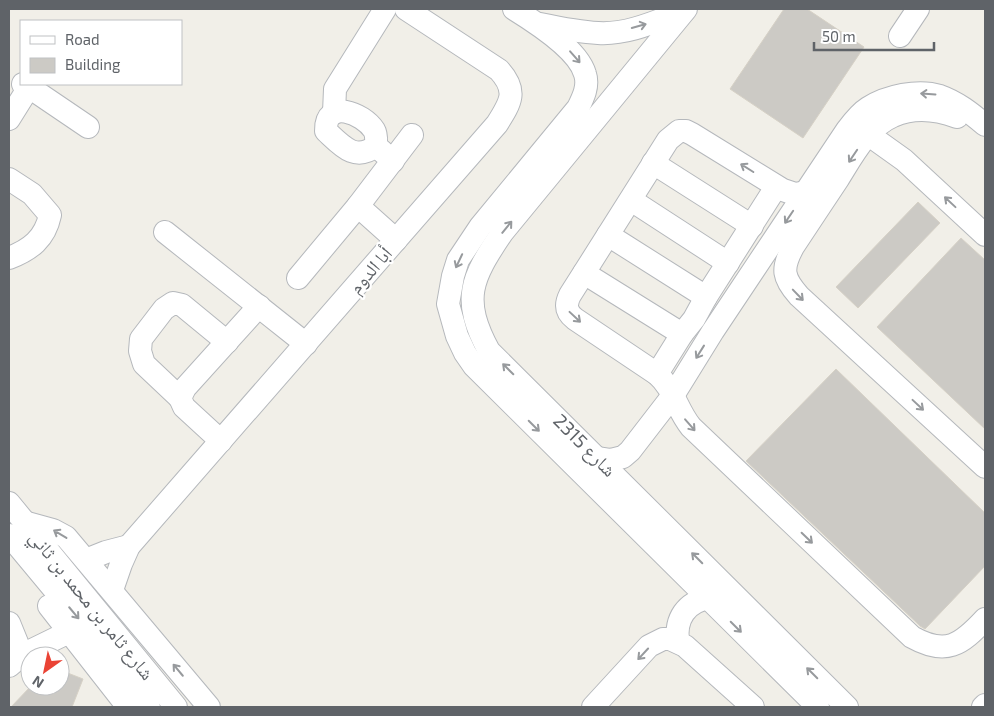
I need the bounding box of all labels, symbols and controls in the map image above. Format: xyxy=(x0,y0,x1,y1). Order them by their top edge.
legend xyxy=(20,20,182,85)
scale bar xyxy=(814,20,934,52)
one-way arrow xyxy=(630,21,646,31)
text: 50 m xyxy=(822,27,856,45)
text: Road xyxy=(65,30,100,48)
one-way arrow xyxy=(569,50,580,63)
text: Building xyxy=(65,55,121,73)
one-way arrow xyxy=(920,90,936,99)
one-way arrow xyxy=(848,149,858,163)
one-way arrow xyxy=(740,163,754,173)
one-way arrow xyxy=(943,196,956,208)
one-way arrow xyxy=(784,209,794,223)
one-way arrow xyxy=(502,221,513,234)
street label: أبا الدوم xyxy=(343,242,398,300)
one-way arrow xyxy=(454,253,463,268)
one-way arrow xyxy=(792,288,804,301)
one-way arrow xyxy=(568,311,581,323)
one-way arrow xyxy=(695,345,705,359)
one-way arrow xyxy=(502,363,514,375)
one-way arrow xyxy=(911,399,924,411)
street label: شارع 2315 xyxy=(548,408,622,482)
one-way arrow xyxy=(528,419,540,432)
one-way arrow xyxy=(684,419,696,432)
street label: شارع ثامر بن محمد بن ثاني xyxy=(21,525,160,687)
one-way arrow xyxy=(53,529,67,539)
one-way arrow xyxy=(801,532,814,544)
one-way arrow xyxy=(692,552,704,564)
one-way arrow xyxy=(68,606,79,619)
one-way arrow xyxy=(730,620,742,633)
north arrow xyxy=(20,646,70,696)
one-way arrow xyxy=(637,647,649,660)
one-way arrow xyxy=(172,663,183,676)
one-way arrow xyxy=(806,666,818,679)
text: N xyxy=(29,672,47,692)

